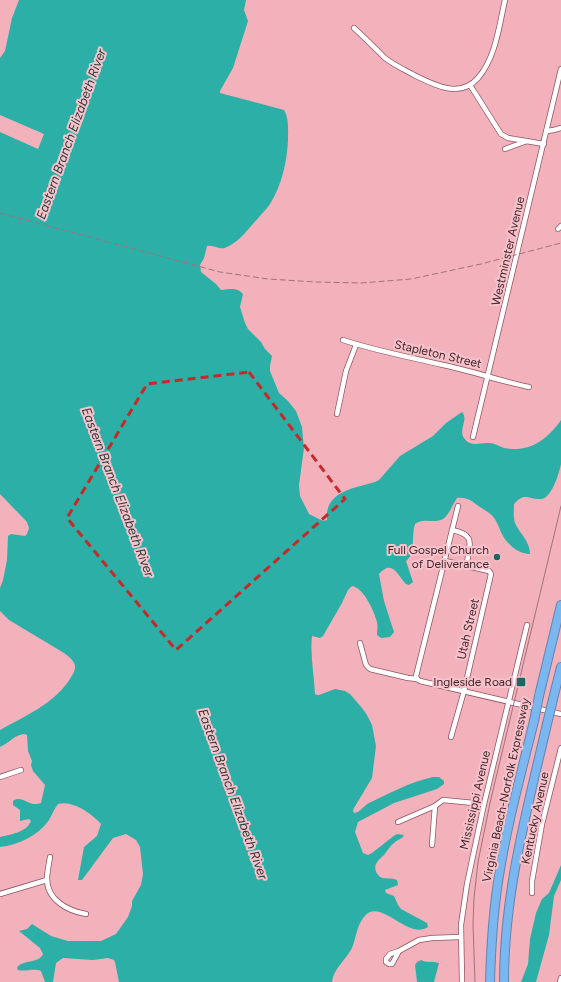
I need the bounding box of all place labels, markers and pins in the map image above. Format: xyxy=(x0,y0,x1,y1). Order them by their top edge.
place label: Full Gospel Church of Deliverance xyxy=(387,543,489,571)
marker: Full Gospel Church of Deliverance xyxy=(492,552,502,562)
place label: Ingleside Road xyxy=(433,675,512,689)
marker: Ingleside Road xyxy=(515,676,527,688)

